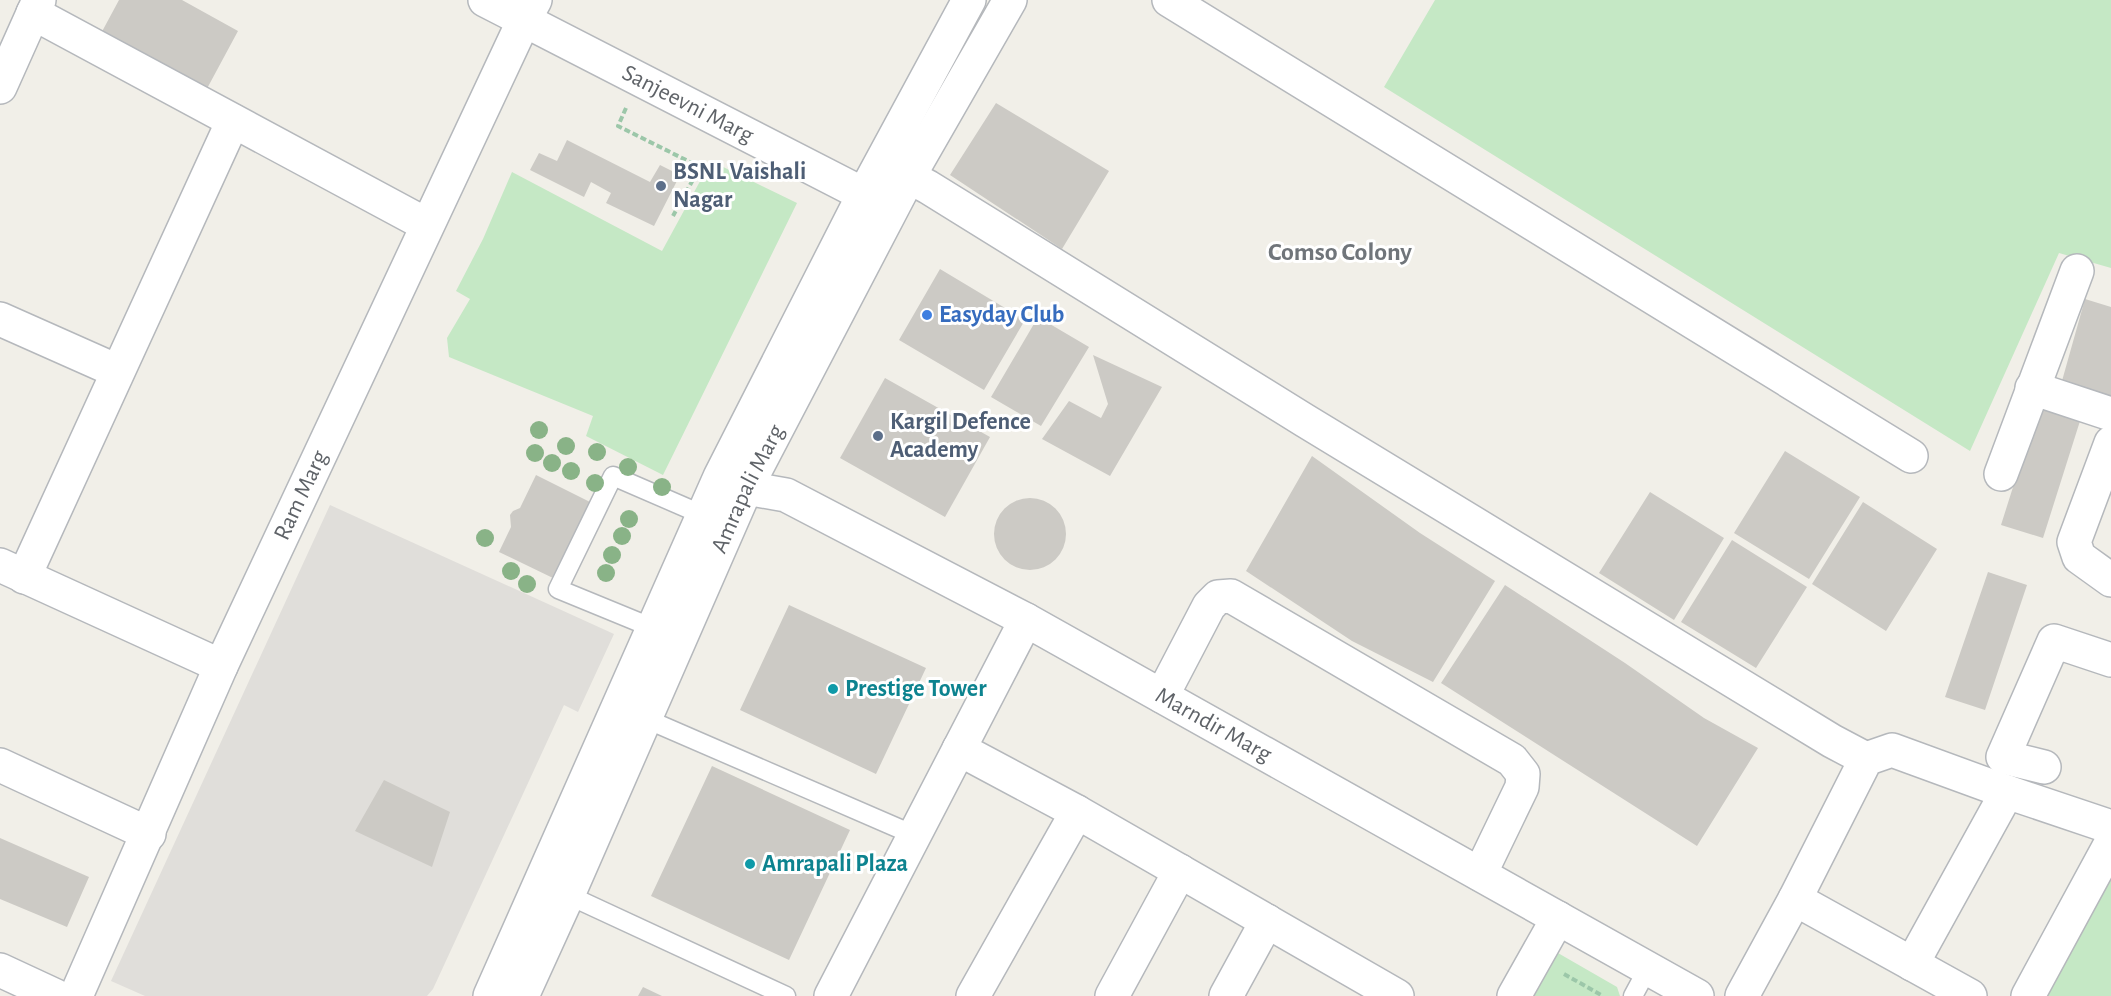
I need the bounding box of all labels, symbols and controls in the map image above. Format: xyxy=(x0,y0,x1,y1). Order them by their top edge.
street label: Sanjeevni Marg xyxy=(618,61,758,148)
place label: BSNL Vaishali Nagar xyxy=(673,160,806,212)
marker: BSNL Vaishali Nagar xyxy=(654,179,668,193)
district label: Comso Colony xyxy=(1268,239,1412,265)
place label: Easyday Club xyxy=(939,303,1064,327)
marker: Easyday Club xyxy=(920,308,934,322)
place label: Kargil Defence Academy xyxy=(890,410,1031,462)
street label: Amrapali Marg xyxy=(707,421,789,557)
marker: Kargil Defence Academy xyxy=(871,429,885,443)
street label: Ram Marg xyxy=(270,447,332,544)
place label: Prestige Tower xyxy=(845,677,987,701)
marker: Prestige Tower xyxy=(826,682,840,696)
street label: Marndir Marg xyxy=(1151,683,1276,767)
place label: Amrapali Plaza xyxy=(762,852,908,876)
marker: Amrapali Plaza xyxy=(743,857,757,871)

